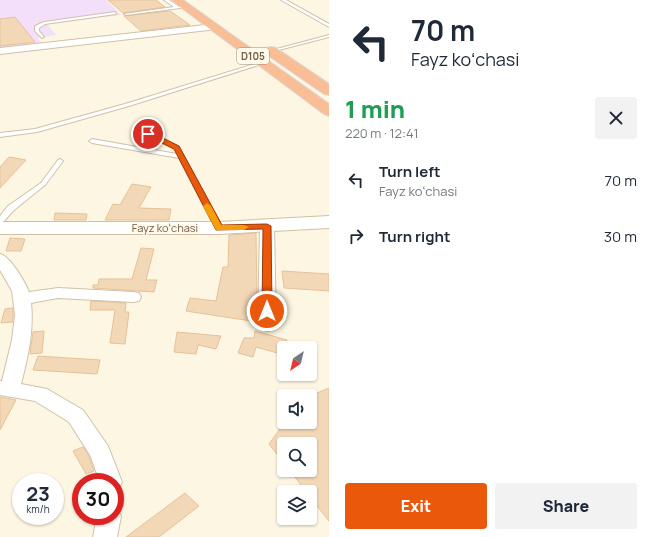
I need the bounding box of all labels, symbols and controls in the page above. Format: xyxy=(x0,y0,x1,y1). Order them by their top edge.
text: 70 m xyxy=(411,11,475,49)
icon: left xyxy=(345,16,397,68)
text: Fayz koʻchasi xyxy=(411,47,520,71)
road number: D105 xyxy=(237,48,269,64)
text: 1 min xyxy=(345,92,405,125)
button: close xyxy=(595,97,637,139)
pin xyxy=(131,117,165,151)
icon: arrive xyxy=(137,123,159,145)
text: 220 m · 12:41 xyxy=(345,124,419,142)
text: Turn left xyxy=(379,161,441,182)
icon: left xyxy=(345,169,367,191)
text: 70 m xyxy=(605,170,637,191)
text: Fayz koʻchasi xyxy=(379,182,457,200)
street label: Fayz koʻchasi xyxy=(132,220,198,235)
icon: right xyxy=(345,225,367,247)
text: Turn right xyxy=(379,226,450,247)
text: 30 m xyxy=(604,226,637,247)
position arrow xyxy=(246,290,288,332)
north arrow xyxy=(277,341,317,381)
map controls xyxy=(277,341,317,525)
button: sound xyxy=(277,389,317,429)
button: search xyxy=(277,437,317,477)
speed limit sign: 30 xyxy=(72,473,124,525)
text: 23 xyxy=(26,480,50,507)
button: Exit xyxy=(345,483,487,529)
button: Share xyxy=(495,483,637,529)
button: layers xyxy=(277,485,317,525)
text: km/h xyxy=(26,502,50,516)

